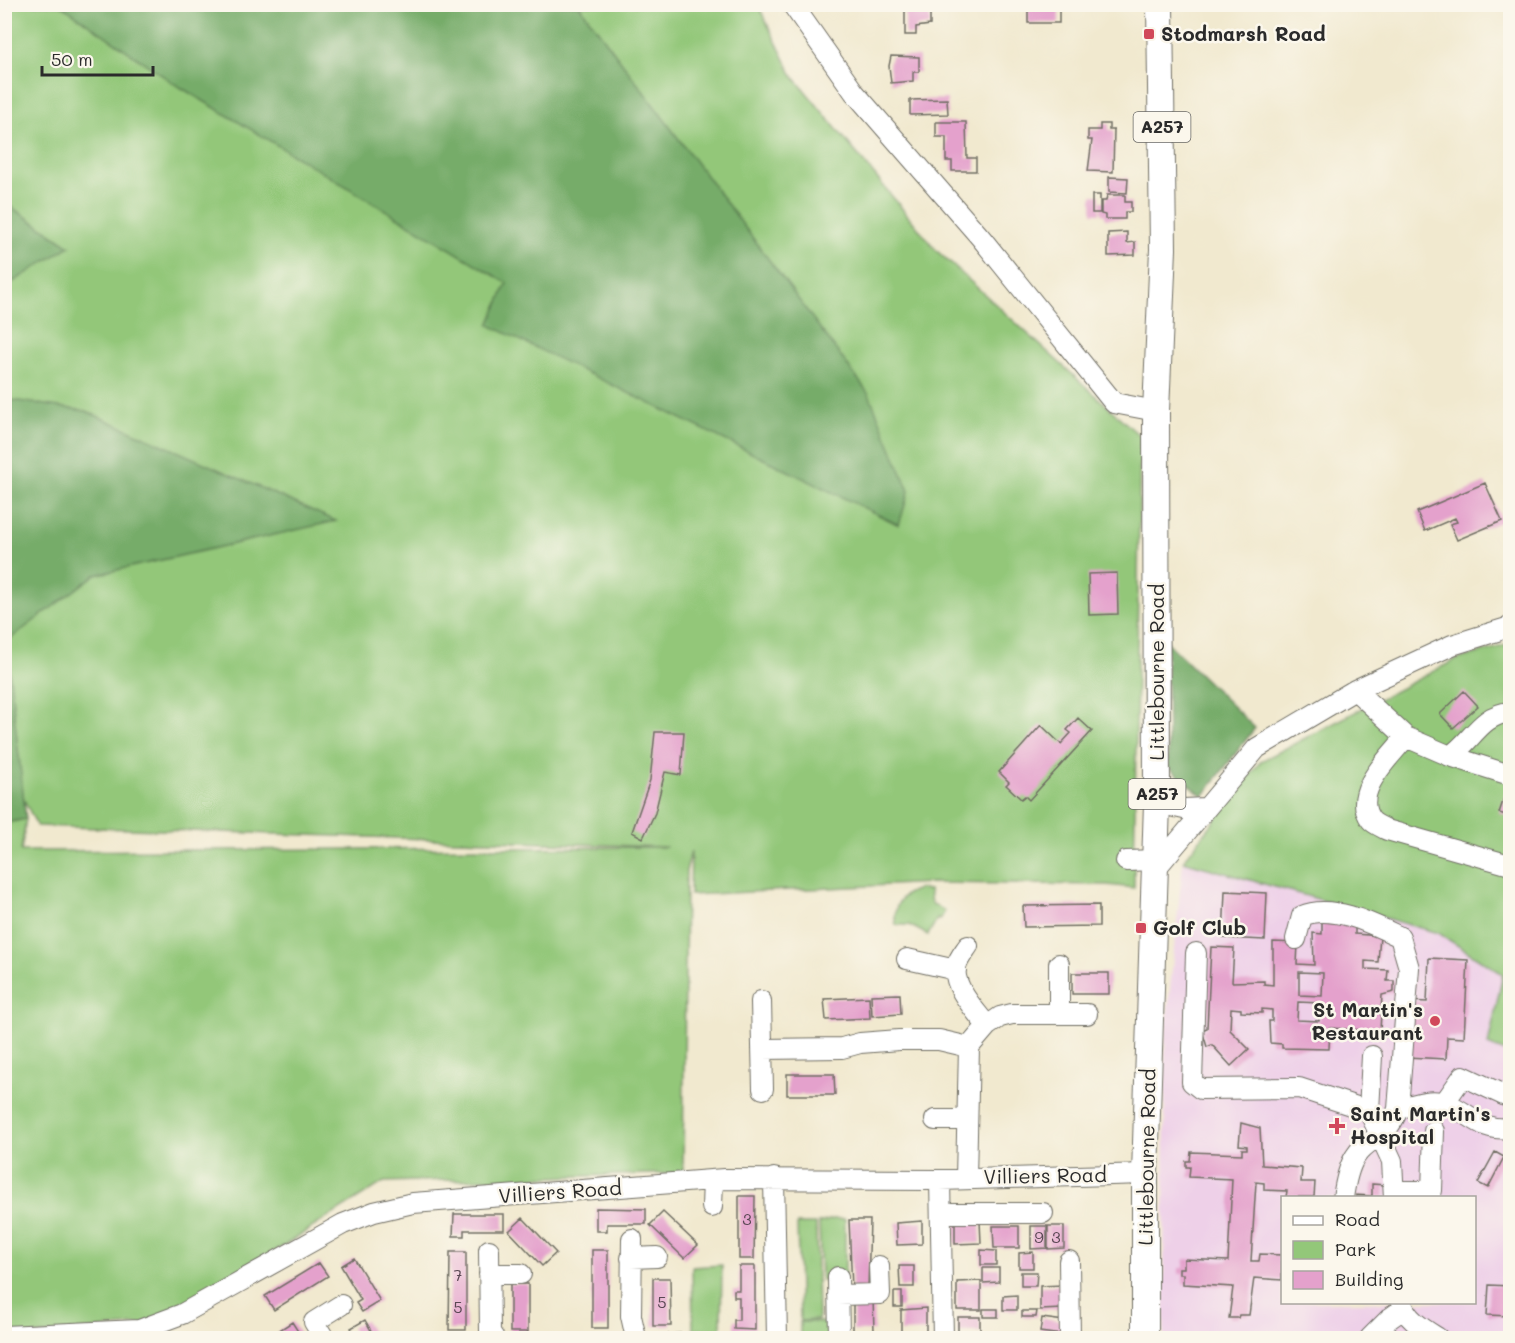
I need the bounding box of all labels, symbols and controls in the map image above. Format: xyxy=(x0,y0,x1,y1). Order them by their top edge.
place label: Stodmarsh Road xyxy=(1161,20,1326,46)
marker: Stodmarsh Road xyxy=(1142,27,1156,41)
scale bar xyxy=(42,39,153,77)
text: 50 m xyxy=(51,47,93,71)
road number: A257 xyxy=(1134,112,1190,142)
street label: Littlebourne Road xyxy=(1143,584,1169,760)
road number: A257 xyxy=(1128,779,1186,809)
place label: Golf Club xyxy=(1153,914,1246,940)
marker: Golf Club xyxy=(1134,921,1148,935)
place label: St Martin's Restaurant xyxy=(1311,996,1423,1045)
marker: St Martin's Restaurant xyxy=(1428,1014,1442,1028)
street label: Littlebourne Road xyxy=(1131,1068,1161,1246)
place label: Saint Martin's Hospital xyxy=(1350,1100,1491,1149)
marker: Saint Martin's Hospital xyxy=(1328,1117,1346,1135)
street label: Villiers Road xyxy=(983,1161,1107,1189)
street label: Villiers Road xyxy=(497,1174,622,1208)
legend xyxy=(1281,1196,1476,1304)
text: Road xyxy=(1335,1207,1380,1231)
house number: 3 xyxy=(742,1208,752,1229)
house number: 9 xyxy=(1034,1226,1044,1247)
house number: 3 xyxy=(1051,1226,1061,1247)
text: Park xyxy=(1335,1237,1376,1261)
house number: 7 xyxy=(454,1264,463,1285)
text: Building xyxy=(1335,1267,1403,1291)
house number: 5 xyxy=(657,1291,667,1312)
house number: 5 xyxy=(453,1296,463,1317)

